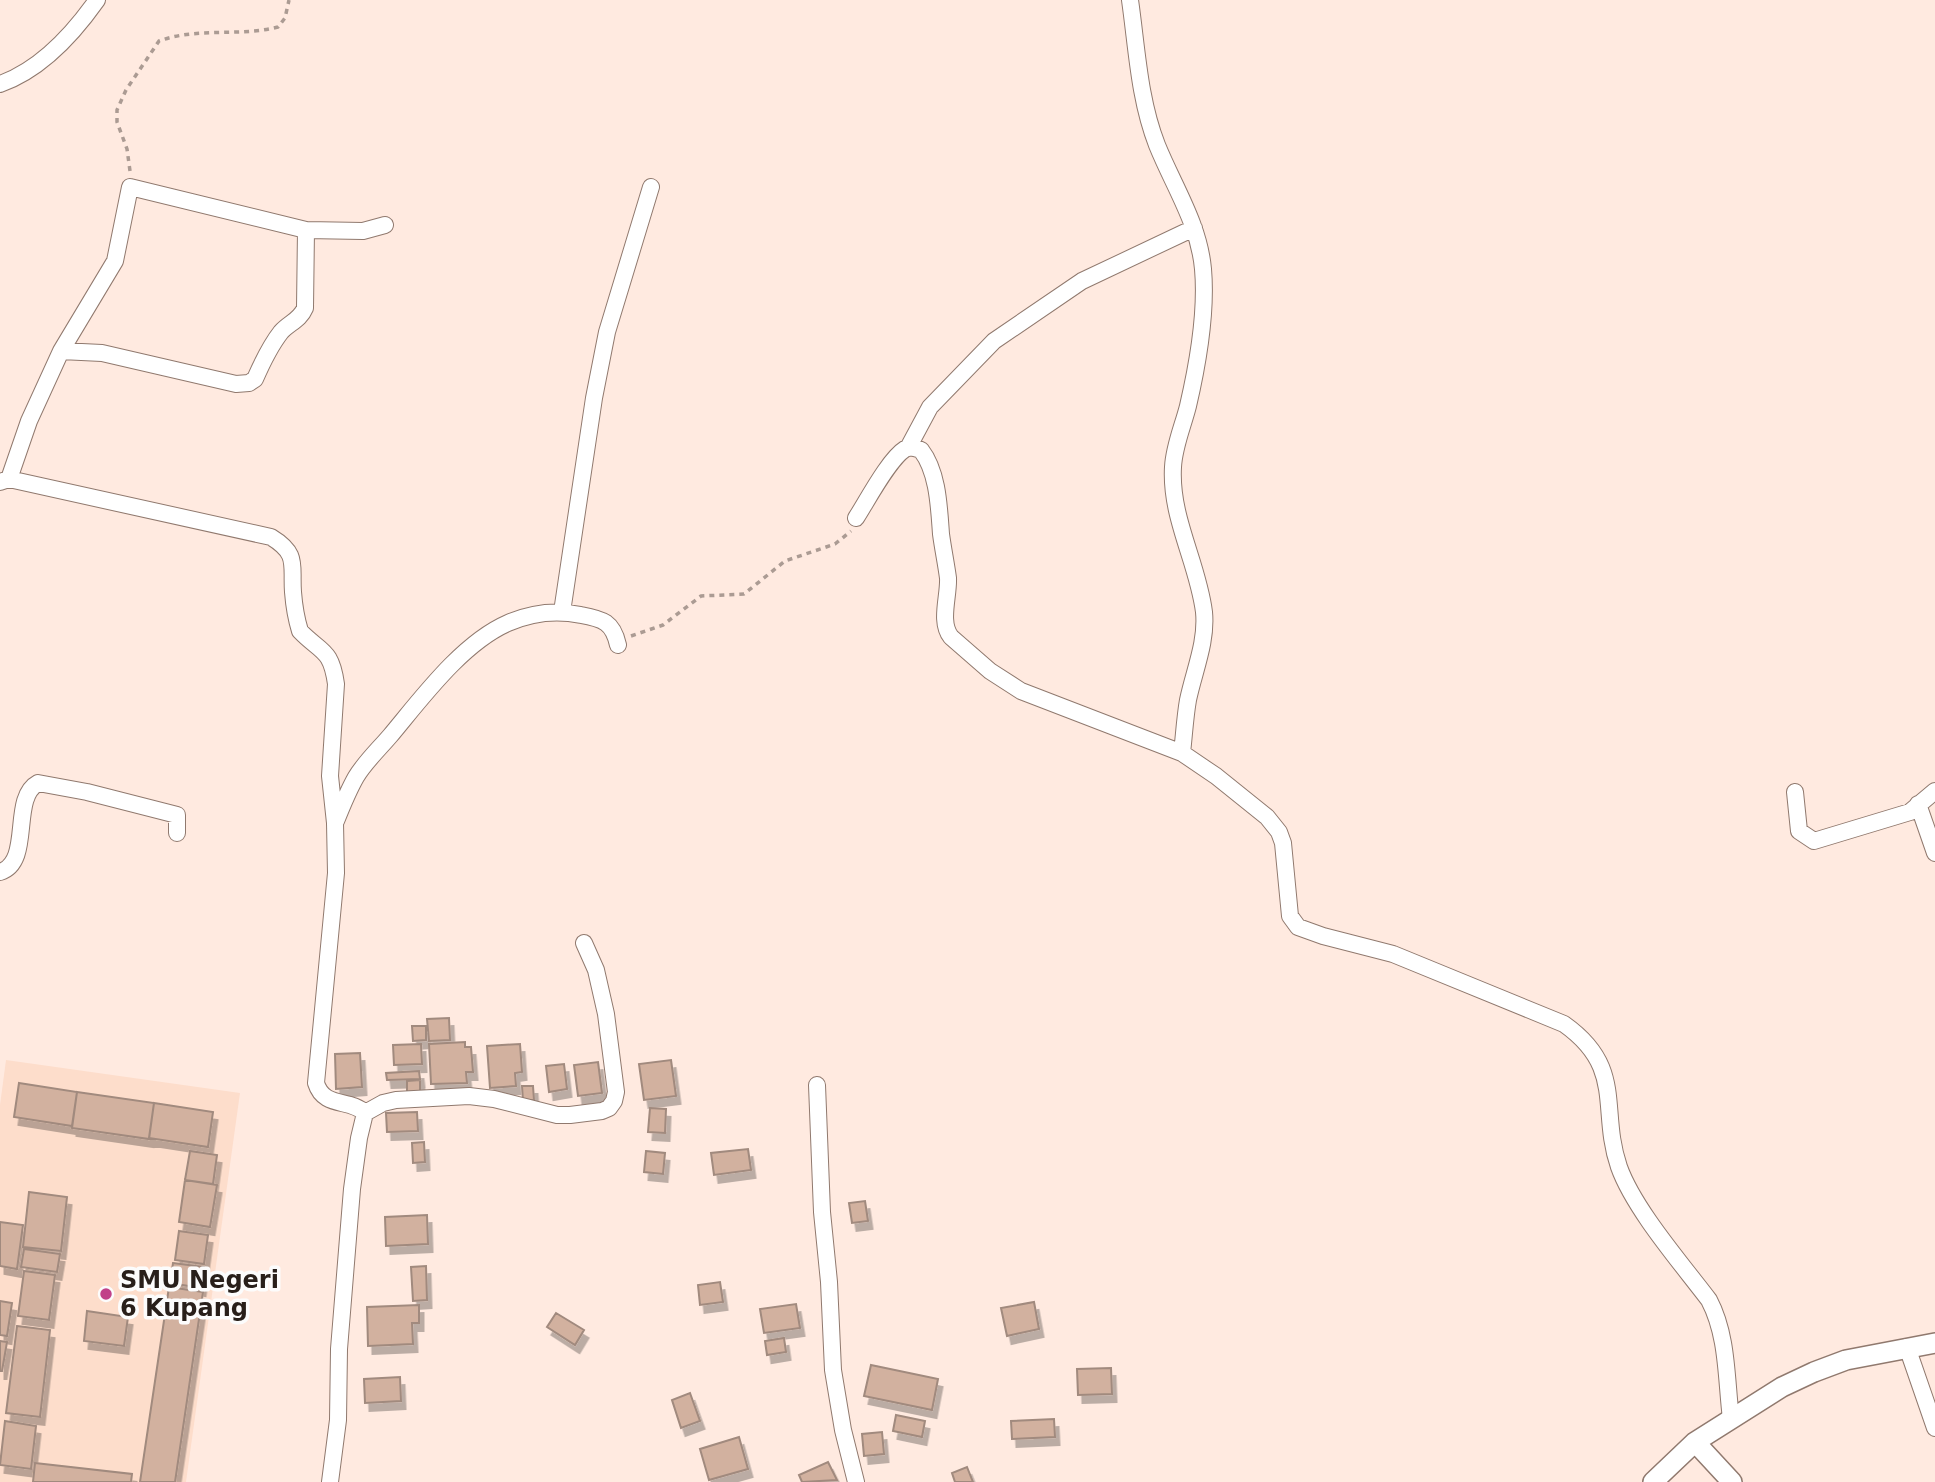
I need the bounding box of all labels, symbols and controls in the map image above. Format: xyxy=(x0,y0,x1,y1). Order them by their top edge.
place label: SMU Negeri 6 Kupang xyxy=(120,1266,279,1322)
marker: SMU Negeri 6 Kupang xyxy=(98,1286,114,1302)

